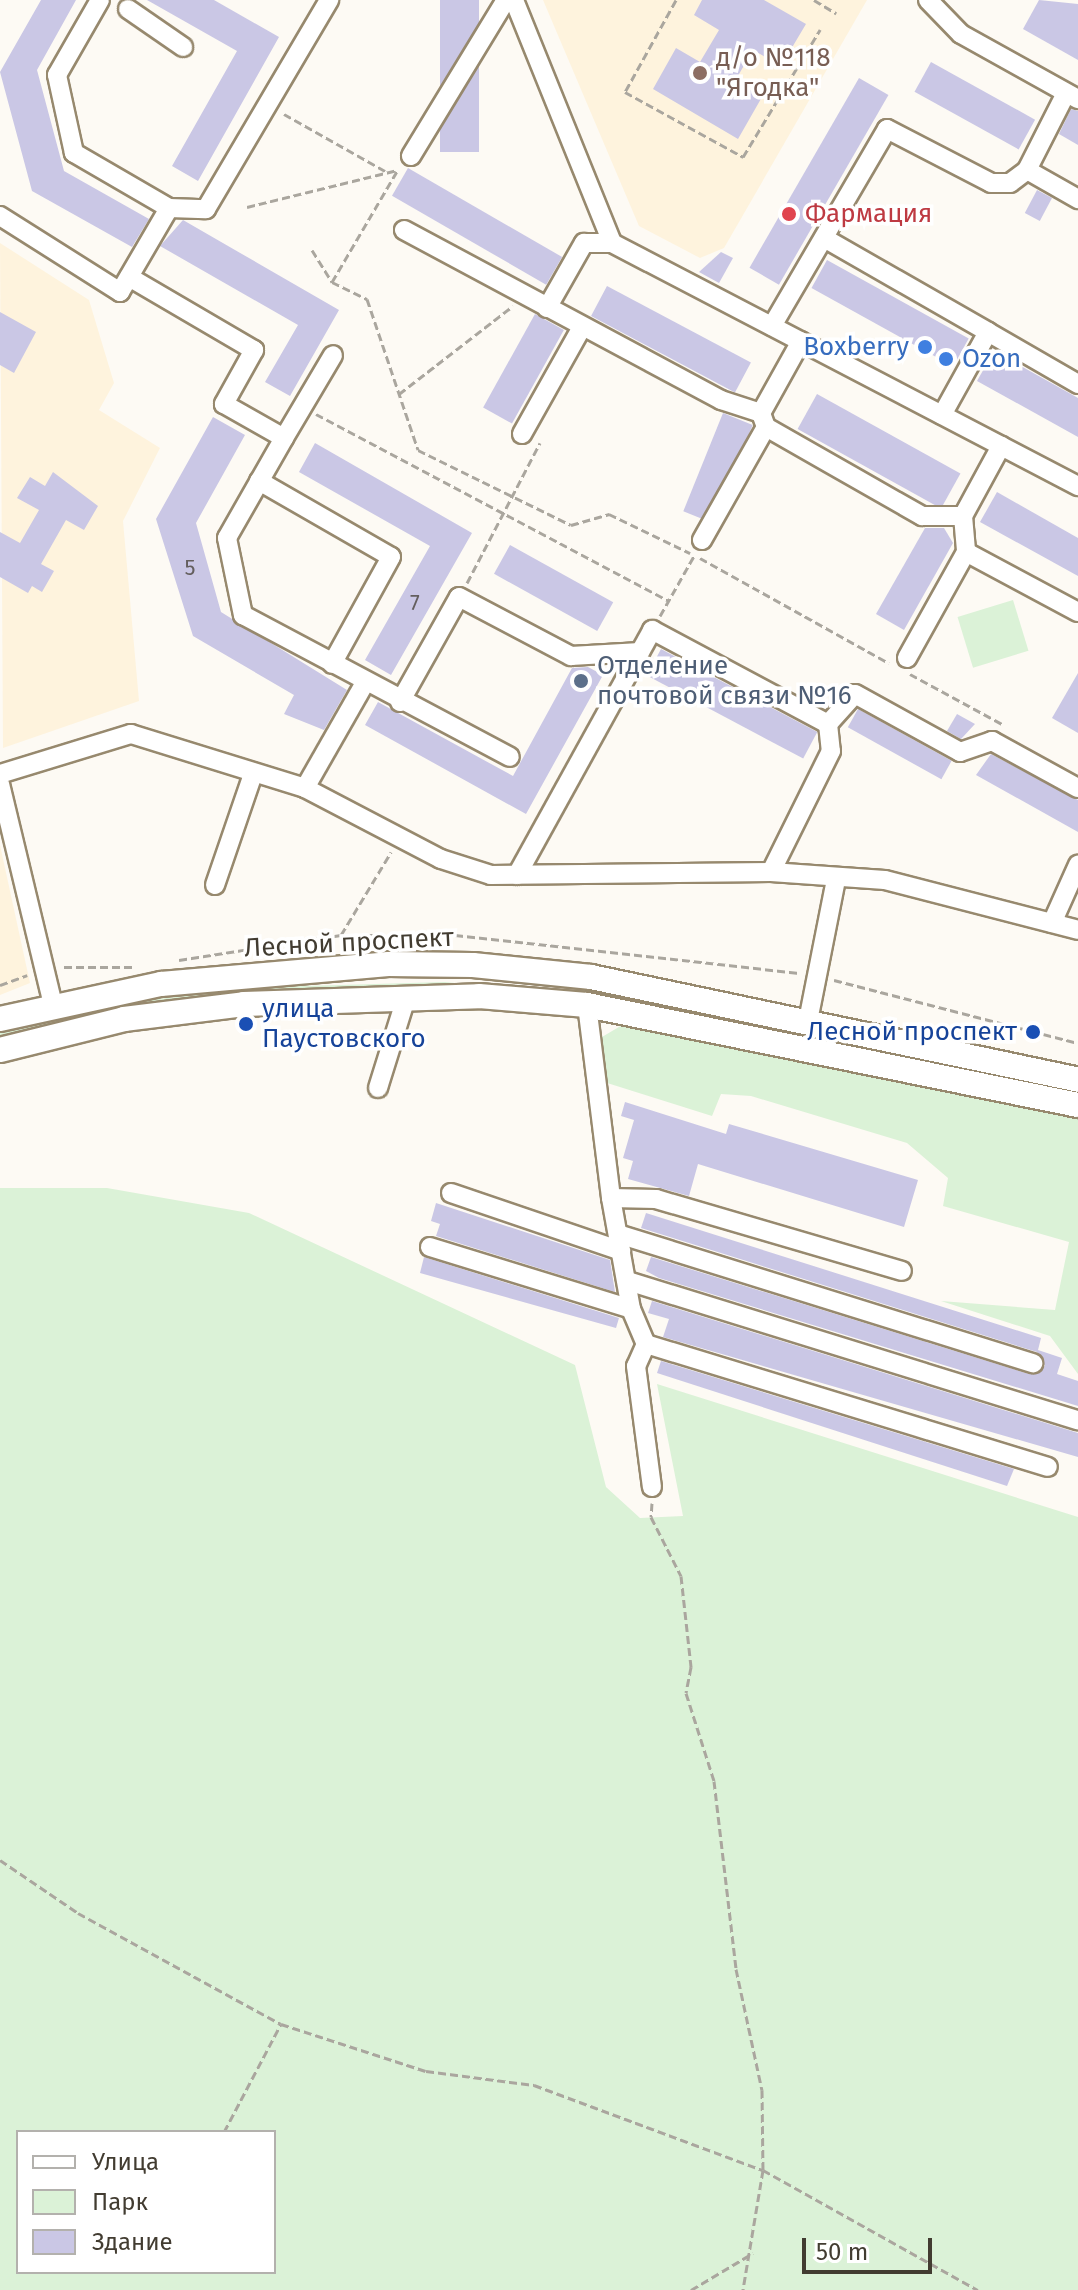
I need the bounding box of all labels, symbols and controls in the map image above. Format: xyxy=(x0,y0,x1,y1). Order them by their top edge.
place label: д/о №118 "Ягодка" xyxy=(716,42,830,104)
marker: д/о №118 "Ягодка" xyxy=(691,64,709,82)
place label: Фармация xyxy=(805,198,932,230)
marker: Фармация xyxy=(780,205,798,223)
place label: Boxberry xyxy=(803,331,909,363)
marker: Boxberry xyxy=(916,338,934,356)
place label: Ozon xyxy=(962,343,1021,375)
marker: Ozon xyxy=(937,350,955,368)
house number: 5 xyxy=(184,555,196,581)
house number: 7 xyxy=(410,590,420,616)
place label: Отделение почтовой связи №16 xyxy=(597,650,852,712)
marker: Отделение почтовой связи №16 xyxy=(572,672,590,690)
street label: Лесной проспект xyxy=(243,922,455,964)
place label: улица Паустовского xyxy=(262,993,426,1054)
marker: улица Паустовского xyxy=(237,1015,255,1033)
place label: Лесной проспект xyxy=(807,1016,1017,1048)
marker: Лесной проспект xyxy=(1024,1023,1042,1041)
legend xyxy=(16,2130,276,2274)
text: Улица xyxy=(92,2148,159,2176)
text: Парк xyxy=(92,2188,148,2216)
scale bar xyxy=(806,2222,936,2272)
text: Здание xyxy=(92,2228,173,2256)
text: 50 m xyxy=(816,2238,868,2266)

